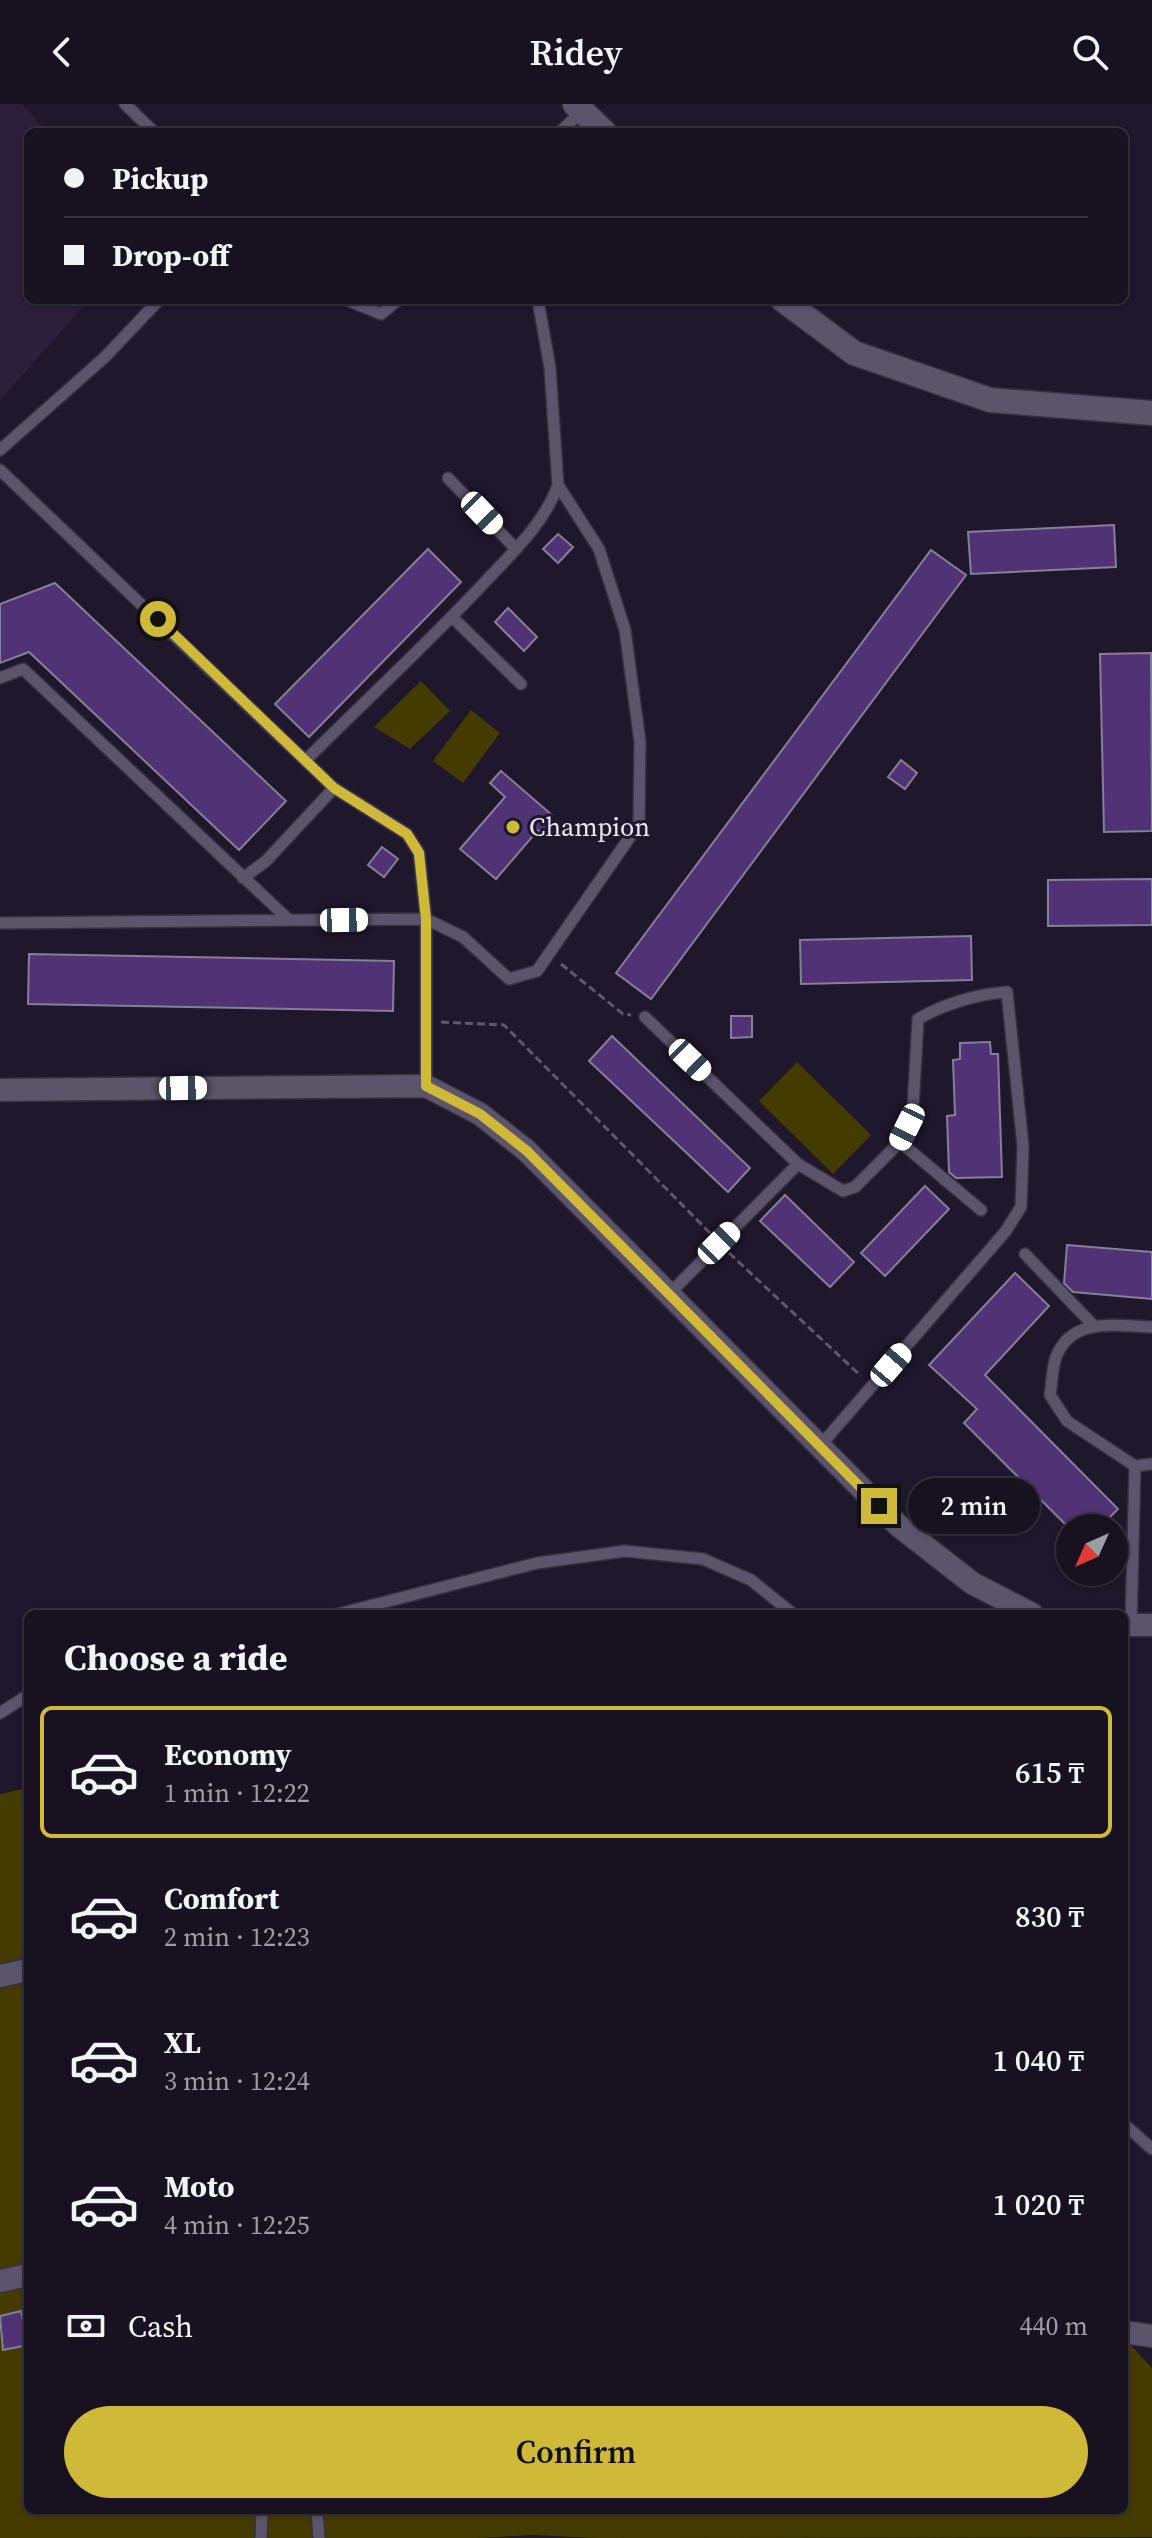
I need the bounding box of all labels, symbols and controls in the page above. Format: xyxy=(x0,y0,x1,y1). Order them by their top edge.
text: Ridey xyxy=(530,28,622,77)
icon: back xyxy=(40,30,84,74)
icon: search xyxy=(1068,30,1112,74)
text: Pickup xyxy=(112,158,208,199)
text: Drop-off xyxy=(112,235,230,276)
car xyxy=(457,487,507,539)
route start xyxy=(140,601,176,637)
place label: Champion xyxy=(529,809,650,845)
marker: Champion xyxy=(504,818,522,836)
car xyxy=(320,908,368,932)
car xyxy=(664,1035,716,1085)
car xyxy=(159,1076,207,1100)
car xyxy=(886,1100,928,1154)
car xyxy=(694,1218,744,1268)
car xyxy=(866,1339,916,1391)
callout: 2 min xyxy=(907,1478,1039,1534)
route end xyxy=(861,1488,897,1524)
text: 2 min xyxy=(941,1488,1007,1524)
north arrow xyxy=(1056,1514,1128,1586)
map controls xyxy=(1056,1514,1128,1586)
text: Choose a ride xyxy=(64,1633,287,1682)
text: Economy xyxy=(164,1734,292,1775)
icon: car xyxy=(68,1736,140,1808)
text: 615 ₸ xyxy=(1015,1752,1084,1793)
text: 1 min · 12:22 xyxy=(164,1775,310,1811)
text: Comfort xyxy=(164,1878,279,1919)
icon: car xyxy=(68,1880,140,1952)
text: 830 ₸ xyxy=(1015,1896,1084,1937)
text: 2 min · 12:23 xyxy=(164,1919,310,1955)
text: XL xyxy=(164,2022,201,2063)
icon: car xyxy=(68,2024,140,2096)
text: 1 040 ₸ xyxy=(993,2040,1084,2081)
text: 3 min · 12:24 xyxy=(164,2063,310,2099)
text: Moto xyxy=(164,2166,235,2207)
icon: car xyxy=(68,2168,140,2240)
text: 1 020 ₸ xyxy=(993,2184,1084,2225)
text: 4 min · 12:25 xyxy=(164,2207,310,2243)
icon: cash xyxy=(64,2304,108,2348)
text: Cash xyxy=(128,2306,193,2347)
text: 440 m xyxy=(1020,2308,1088,2344)
button: Confirm xyxy=(64,2406,1088,2498)

